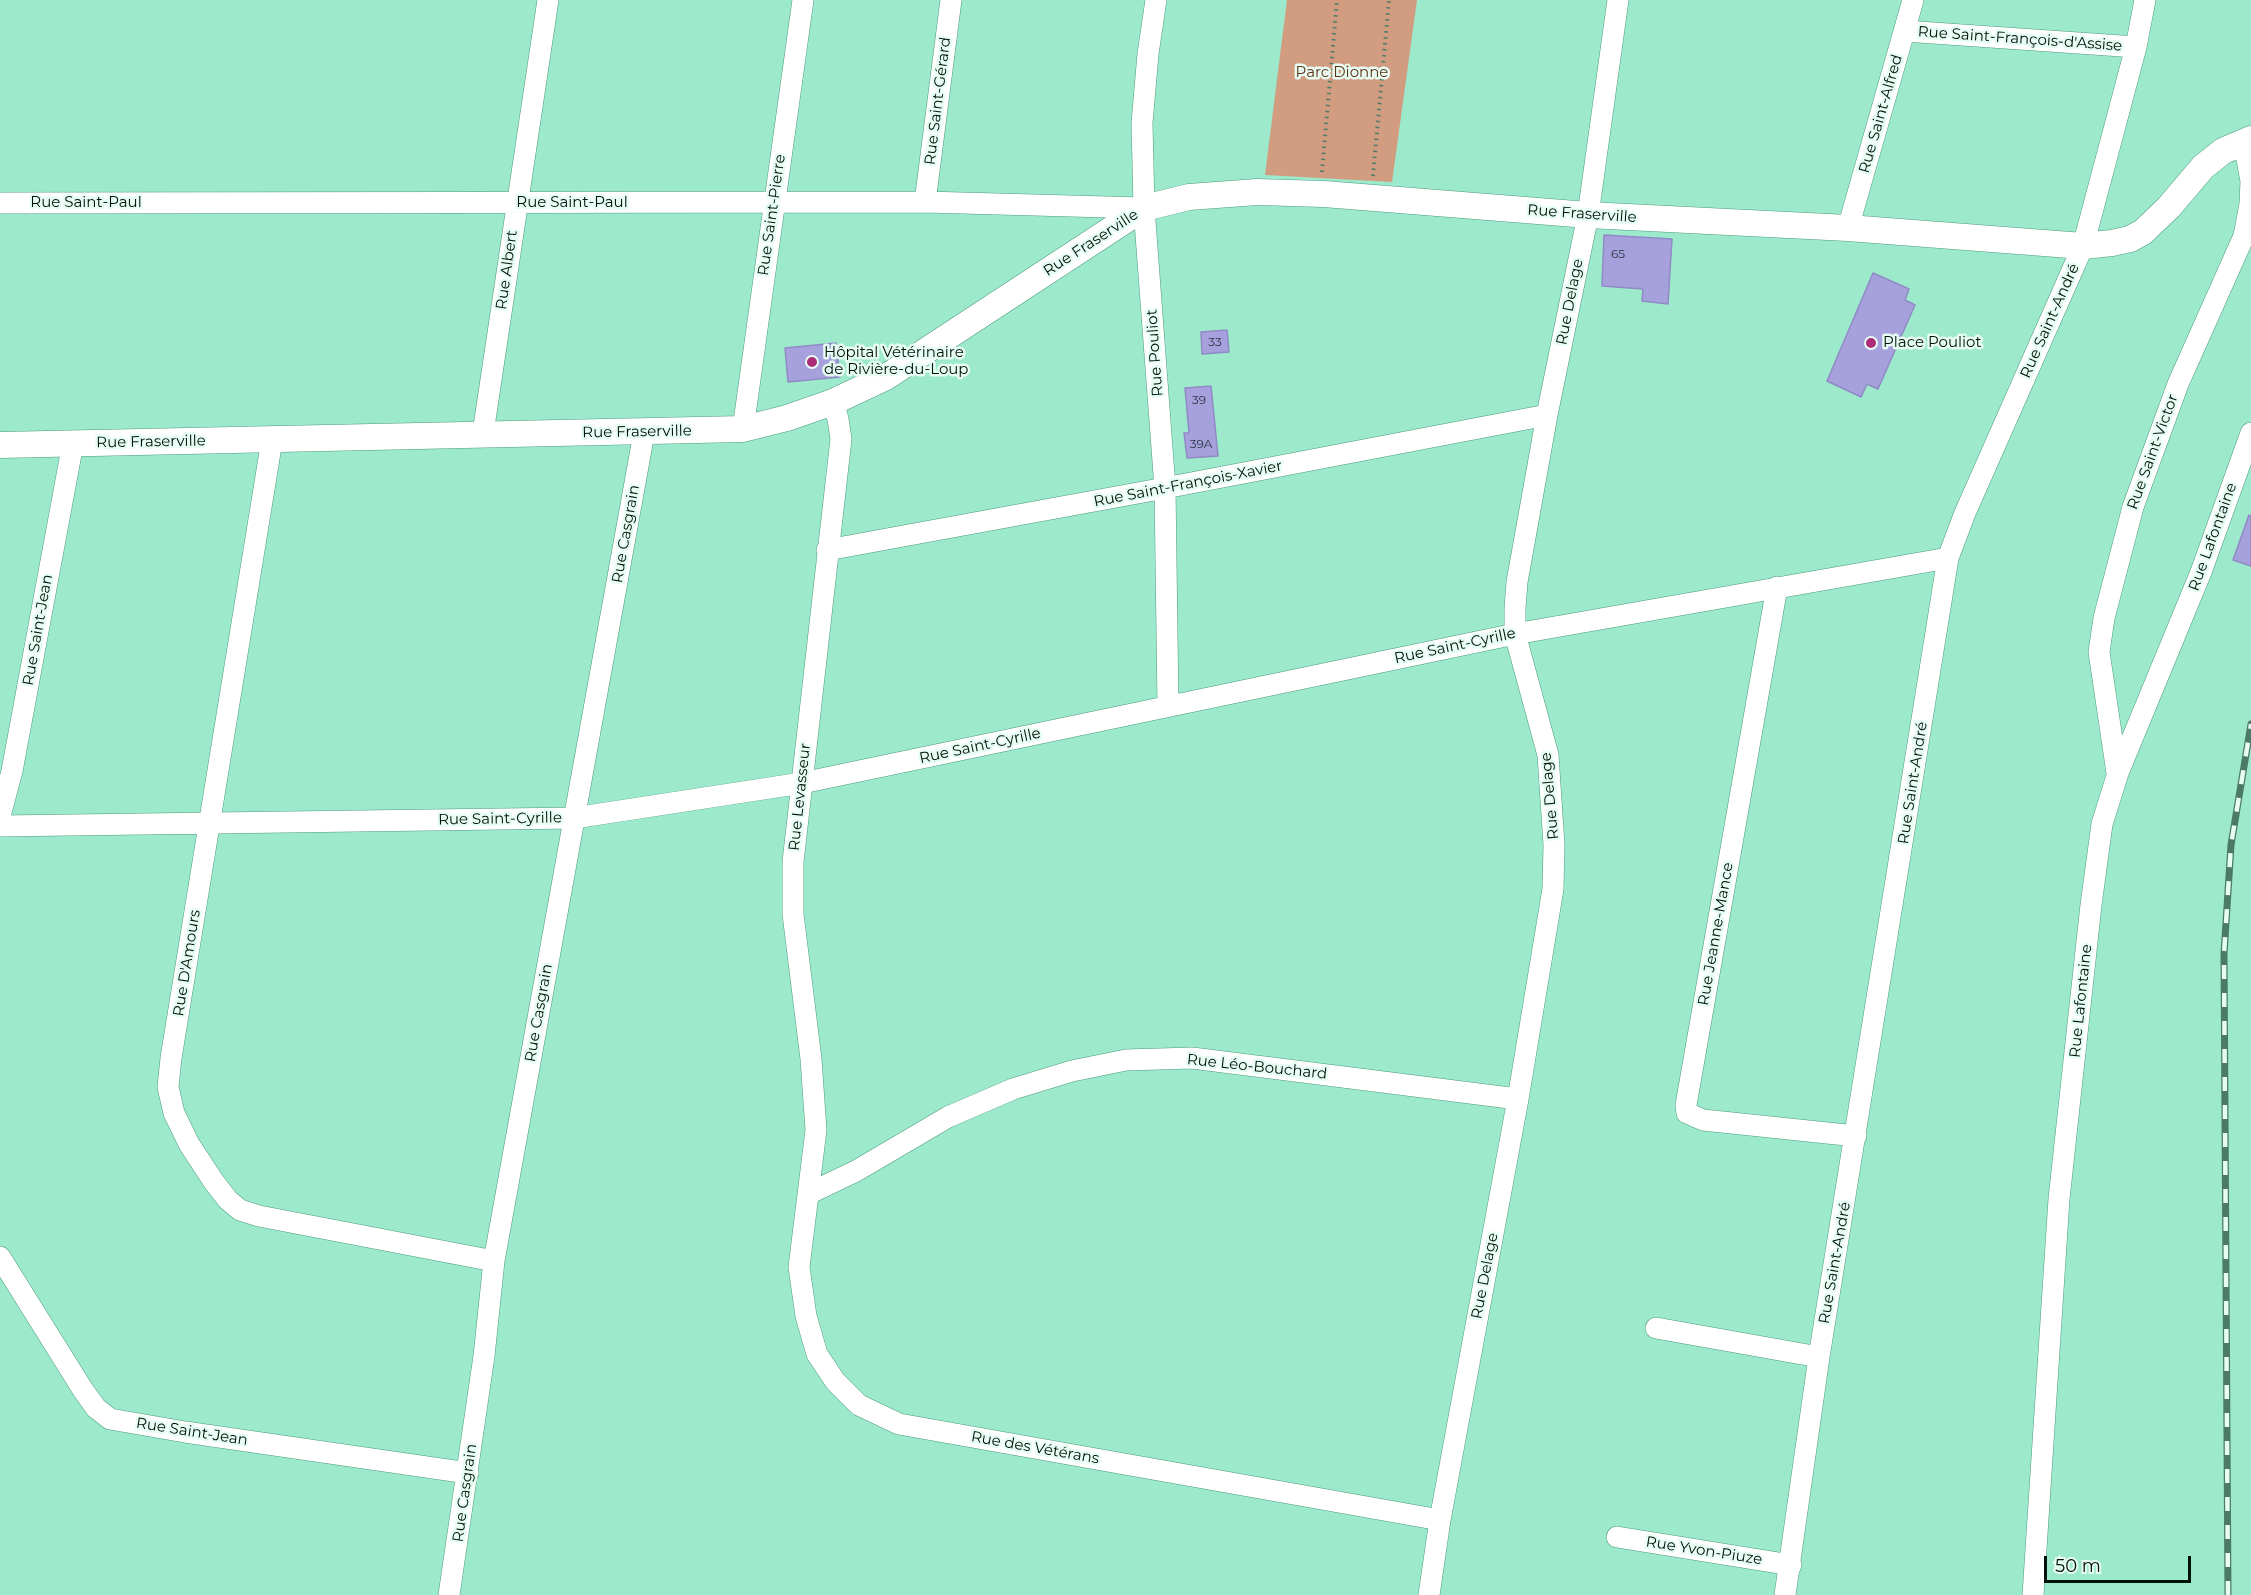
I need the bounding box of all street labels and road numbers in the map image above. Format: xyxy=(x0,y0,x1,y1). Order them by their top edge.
street label: Rue Saint-François-d'Assise xyxy=(1917,23,2123,55)
street label: Rue Saint-Gérard xyxy=(921,36,955,166)
street label: Rue Saint-Alfred xyxy=(1855,53,1907,175)
street label: Rue Saint-Pierre xyxy=(755,153,789,277)
street label: Rue Saint-Paul xyxy=(30,194,142,212)
street label: Rue Saint-Paul xyxy=(516,194,628,212)
street label: Rue Fraserville xyxy=(1527,201,1637,227)
street label: Rue Fraserville xyxy=(1040,206,1142,280)
street label: Rue Albert xyxy=(493,229,521,311)
street label: Rue Delage xyxy=(1553,257,1587,347)
street label: Rue Saint-André xyxy=(2017,261,2083,381)
street label: Rue Pouliot xyxy=(1143,309,1167,397)
street label: Rue Saint-Victor xyxy=(2124,392,2182,512)
street label: Rue Fraserville xyxy=(582,422,692,442)
street label: Rue Fraserville xyxy=(96,432,206,452)
street label: Rue Saint-François-Xavier xyxy=(1092,457,1284,511)
street label: Rue Lafontaine xyxy=(2185,480,2241,594)
street label: Rue Casgrain xyxy=(609,484,643,584)
street label: Rue Saint-Jean xyxy=(19,573,57,687)
street label: Rue Saint-Cyrille xyxy=(1393,624,1517,668)
street label: Rue Saint-André xyxy=(1894,721,1932,845)
street label: Rue Saint-Cyrille xyxy=(918,724,1042,768)
street label: Rue Levasseur xyxy=(785,742,815,852)
street label: Rue Delage xyxy=(1537,752,1563,840)
street label: Rue Saint-Cyrille xyxy=(438,809,562,829)
street label: Rue Jeanne-Mance xyxy=(1695,861,1737,1007)
street label: Rue D'Amours xyxy=(170,908,204,1018)
street label: Rue Lafontaine xyxy=(2066,943,2096,1059)
street label: Rue Casgrain xyxy=(522,963,556,1063)
street label: Rue Léo-Bouchard xyxy=(1186,1051,1328,1083)
street label: Rue Saint-André xyxy=(1815,1201,1855,1325)
street label: Rue Delage xyxy=(1468,1231,1502,1321)
street label: Rue Saint-Jean xyxy=(135,1414,249,1450)
street label: Rue des Vétérans xyxy=(970,1428,1100,1468)
street label: Rue Casgrain xyxy=(449,1443,481,1543)
street label: Rue Yvon-Piuze xyxy=(1645,1533,1763,1569)

